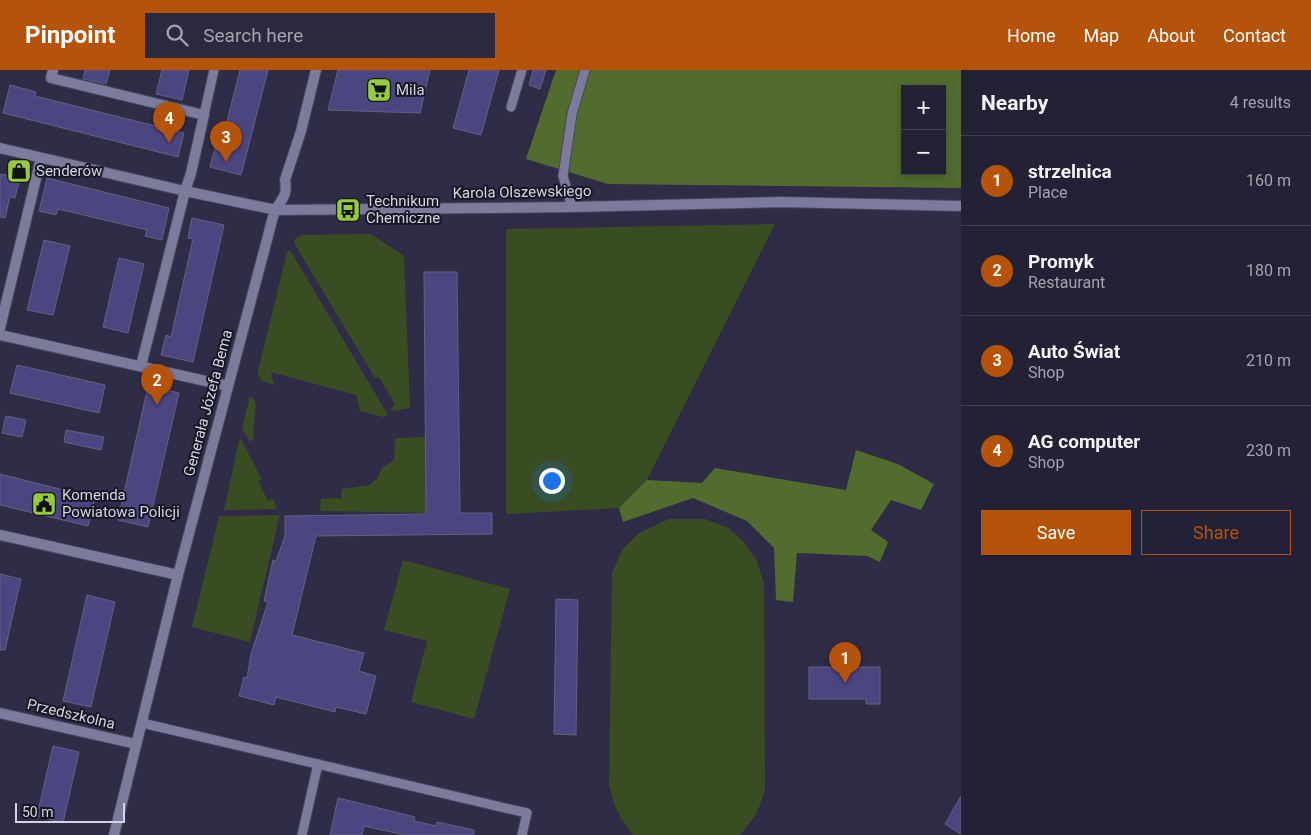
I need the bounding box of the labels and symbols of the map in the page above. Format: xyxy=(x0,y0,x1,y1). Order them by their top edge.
supermarket icon: Mila xyxy=(366,77,392,103)
place label: Mila xyxy=(396,81,425,99)
pin: 4 xyxy=(153,102,185,143)
pin: 3 xyxy=(210,121,242,162)
shop icon: Senderów xyxy=(6,158,32,184)
place label: Senderów xyxy=(36,162,102,180)
street label: Karola Olszewskiego xyxy=(452,182,592,202)
place label: Technikum Chemiczne xyxy=(366,192,440,227)
bus stop icon: Technikum Chemiczne xyxy=(335,197,361,223)
street label: Generała Józefa Bema xyxy=(180,328,236,478)
pin: 2 xyxy=(141,364,173,405)
your location xyxy=(539,468,565,494)
place label: Komenda Powiatowa Policji xyxy=(62,486,180,521)
public building icon: Komenda Powiatowa Policji xyxy=(31,491,57,517)
pin: 1 xyxy=(829,642,861,683)
street label: Przedszkolna xyxy=(25,695,117,733)
scale bar xyxy=(15,800,125,823)

